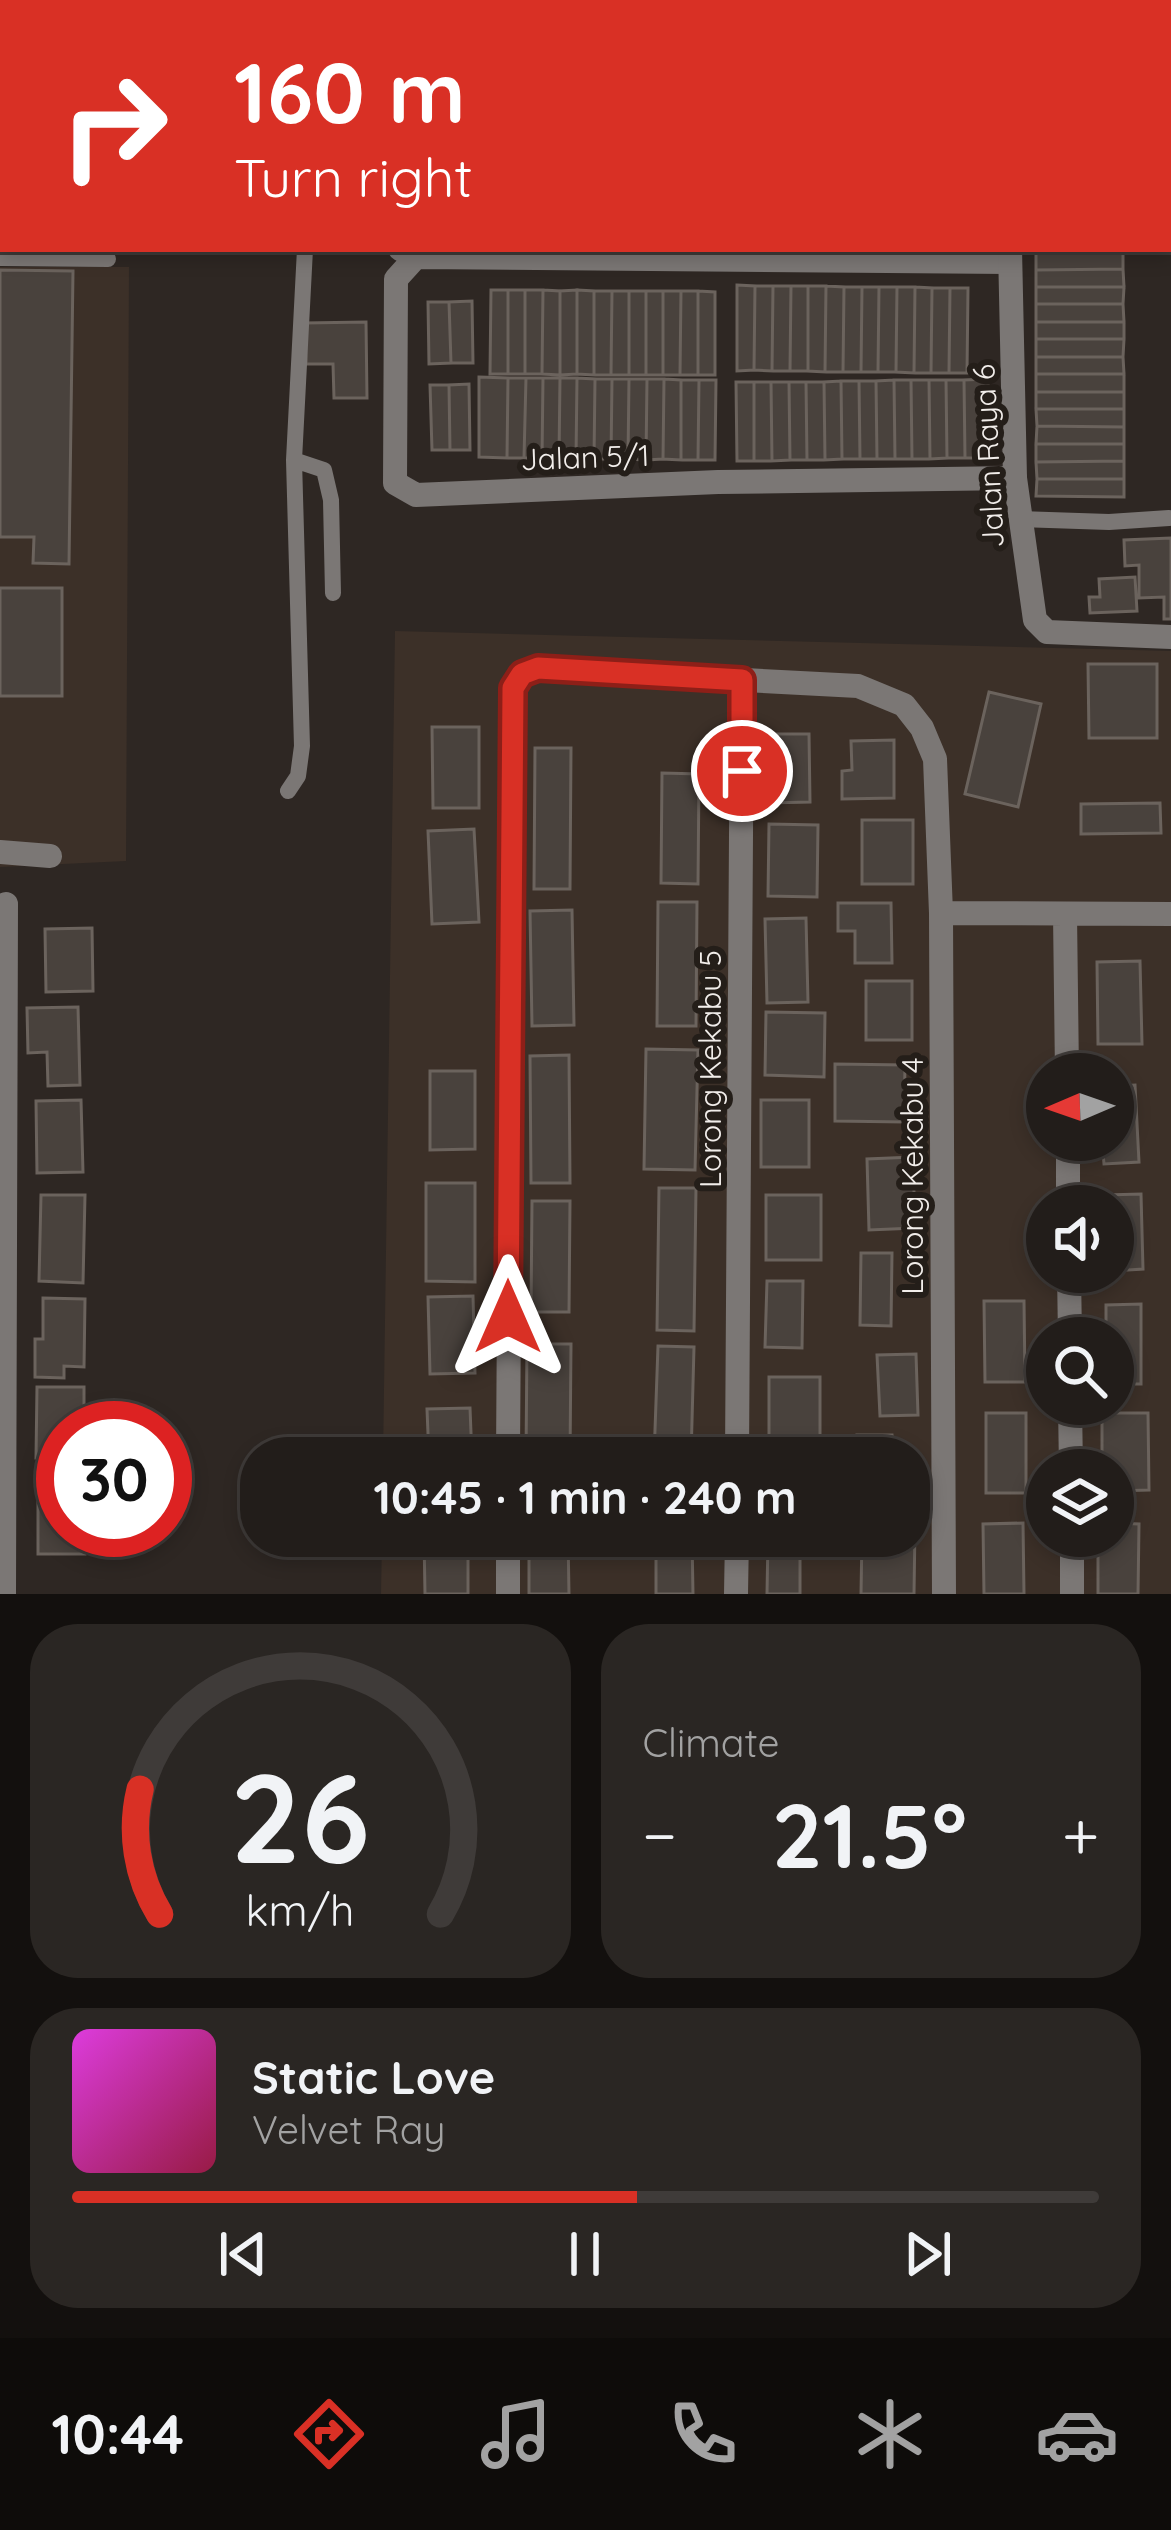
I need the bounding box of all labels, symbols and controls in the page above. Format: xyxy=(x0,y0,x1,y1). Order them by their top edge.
text: 160 m xyxy=(234,39,466,144)
icon: right xyxy=(36,48,192,204)
text: Turn right xyxy=(234,143,473,211)
street label: Jalan Raya 6 xyxy=(964,363,1012,549)
street label: Jalan 5/1 xyxy=(520,436,650,478)
pin xyxy=(691,720,793,822)
icon: arrive xyxy=(709,738,775,804)
street label: Lorong Kekabu 5 xyxy=(691,950,729,1188)
north arrow xyxy=(1026,1053,1134,1161)
map controls xyxy=(1026,1053,1134,1557)
street label: Lorong Kekabu 4 xyxy=(893,1057,931,1295)
button: sound xyxy=(1026,1185,1134,1293)
position arrow xyxy=(445,1254,571,1380)
button: search xyxy=(1026,1317,1134,1425)
speed limit sign: 30 xyxy=(36,1401,192,1557)
button: layers xyxy=(1026,1449,1134,1557)
text: 10:45 · 1 min · 240 m xyxy=(373,1469,797,1525)
text: Climate xyxy=(643,1718,780,1767)
text: 26 xyxy=(230,1738,370,1894)
text: 21.5° xyxy=(771,1778,967,1891)
text: − xyxy=(643,1793,677,1876)
text: + xyxy=(1062,1793,1099,1876)
text: km/h xyxy=(246,1883,355,1937)
text: Static Love xyxy=(252,2049,495,2105)
text: Velvet Ray xyxy=(252,2105,445,2154)
icon: previous xyxy=(210,2221,276,2287)
icon: pause xyxy=(552,2221,618,2287)
icon: next xyxy=(895,2221,961,2287)
icon: directions xyxy=(287,2392,371,2476)
icon: music xyxy=(474,2392,558,2476)
icon: phone xyxy=(661,2392,745,2476)
icon: climate xyxy=(848,2392,932,2476)
icon: car xyxy=(1035,2392,1119,2476)
text: 10:44 xyxy=(52,2400,184,2468)

